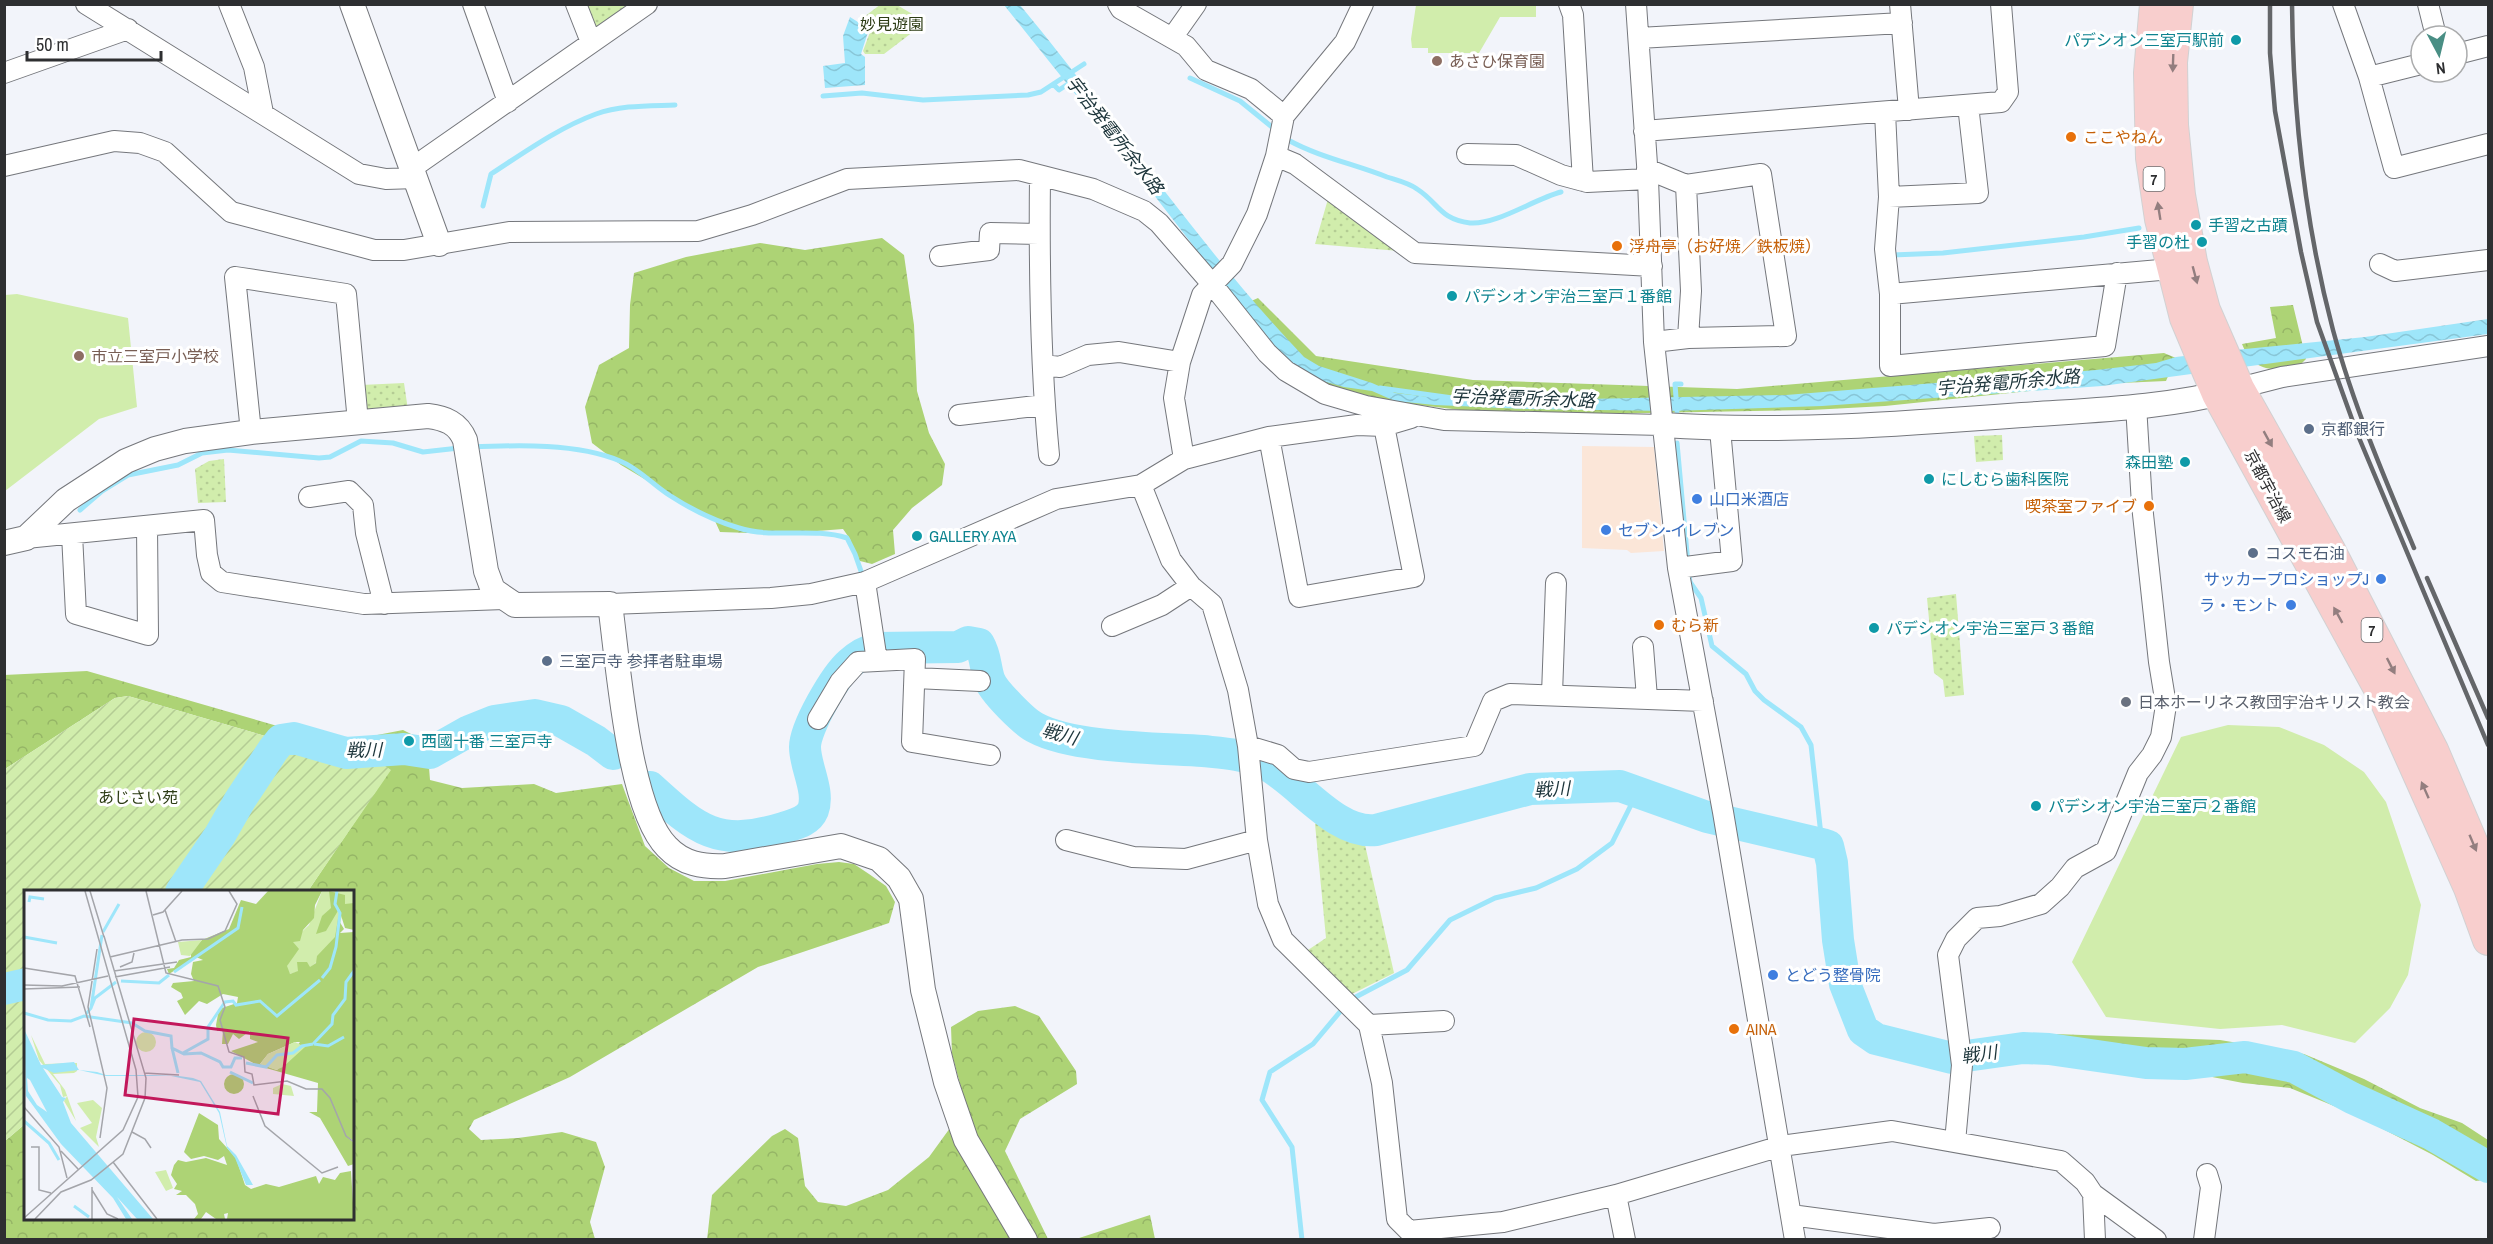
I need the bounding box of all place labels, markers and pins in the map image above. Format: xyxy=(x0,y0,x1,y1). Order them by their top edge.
place label: パデシオン三室戸駅前 xyxy=(2064,29,2224,51)
marker: パデシオン三室戸駅前 xyxy=(2229,33,2243,47)
place label: あさひ保育園 xyxy=(1449,50,1545,72)
marker: あさひ保育園 xyxy=(1430,54,1444,68)
place label: ここやねん xyxy=(2083,126,2163,148)
marker: ここやねん xyxy=(2064,130,2078,144)
place label: 手習之古蹟 xyxy=(2208,214,2288,236)
marker: 手習之古蹟 xyxy=(2189,218,2203,232)
place label: 手習の杜 xyxy=(2126,231,2190,253)
place label: 浮舟亭（お好焼／鉄板焼） xyxy=(1629,235,1821,257)
marker: 手習の杜 xyxy=(2195,235,2209,249)
marker: 浮舟亭（お好焼／鉄板焼） xyxy=(1610,239,1624,253)
place label: パデシオン宇治三室戸１番館 xyxy=(1464,285,1672,307)
marker: パデシオン宇治三室戸１番館 xyxy=(1445,289,1459,303)
place label: 市立三室戸小学校 xyxy=(91,345,219,367)
marker: 市立三室戸小学校 xyxy=(72,349,86,363)
place label: 京都銀行 xyxy=(2321,418,2385,440)
marker: 京都銀行 xyxy=(2302,422,2316,436)
place label: 森田塾 xyxy=(2125,451,2173,473)
marker: 森田塾 xyxy=(2178,455,2192,469)
place label: にしむら歯科医院 xyxy=(1941,468,2069,490)
marker: にしむら歯科医院 xyxy=(1922,472,1936,486)
place label: 山口米酒店 xyxy=(1709,488,1789,510)
marker: 山口米酒店 xyxy=(1690,492,1704,506)
place label: 喫茶室ファイブ xyxy=(2025,495,2137,517)
marker: 喫茶室ファイブ xyxy=(2142,499,2156,513)
place label: セブン-イレブン xyxy=(1618,519,1734,541)
marker: セブン-イレブン xyxy=(1599,523,1613,537)
place label: GALLERY AYA xyxy=(929,525,1017,547)
marker: GALLERY AYA xyxy=(910,529,924,543)
place label: コスモ石油 xyxy=(2265,542,2345,564)
marker: コスモ石油 xyxy=(2246,546,2260,560)
place label: サッカープロショップJ xyxy=(2203,568,2369,590)
marker: サッカープロショップJ xyxy=(2374,572,2388,586)
place label: ラ・モント xyxy=(2199,594,2279,616)
marker: ラ・モント xyxy=(2284,598,2298,612)
place label: むら新 xyxy=(1671,614,1719,636)
place label: パデシオン宇治三室戸３番館 xyxy=(1886,617,2094,639)
marker: むら新 xyxy=(1652,618,1666,632)
marker: パデシオン宇治三室戸３番館 xyxy=(1867,621,1881,635)
place label: 三室戸寺 参拝者駐車場 xyxy=(559,650,723,672)
marker: 三室戸寺 参拝者駐車場 xyxy=(540,654,554,668)
place label: 日本ホーリネス教団宇治キリスト教会 xyxy=(2138,691,2410,713)
marker: 日本ホーリネス教団宇治キリスト教会 xyxy=(2119,695,2133,709)
place label: 西國十番 三室戸寺 xyxy=(421,730,553,752)
marker: 西國十番 三室戸寺 xyxy=(402,734,416,748)
place label: パデシオン宇治三室戸２番館 xyxy=(2048,795,2256,817)
marker: パデシオン宇治三室戸２番館 xyxy=(2029,799,2043,813)
place label: とどう整骨院 xyxy=(1785,964,1881,986)
marker: とどう整骨院 xyxy=(1766,968,1780,982)
place label: AINA xyxy=(1745,1018,1777,1040)
marker: AINA xyxy=(1727,1022,1741,1036)

